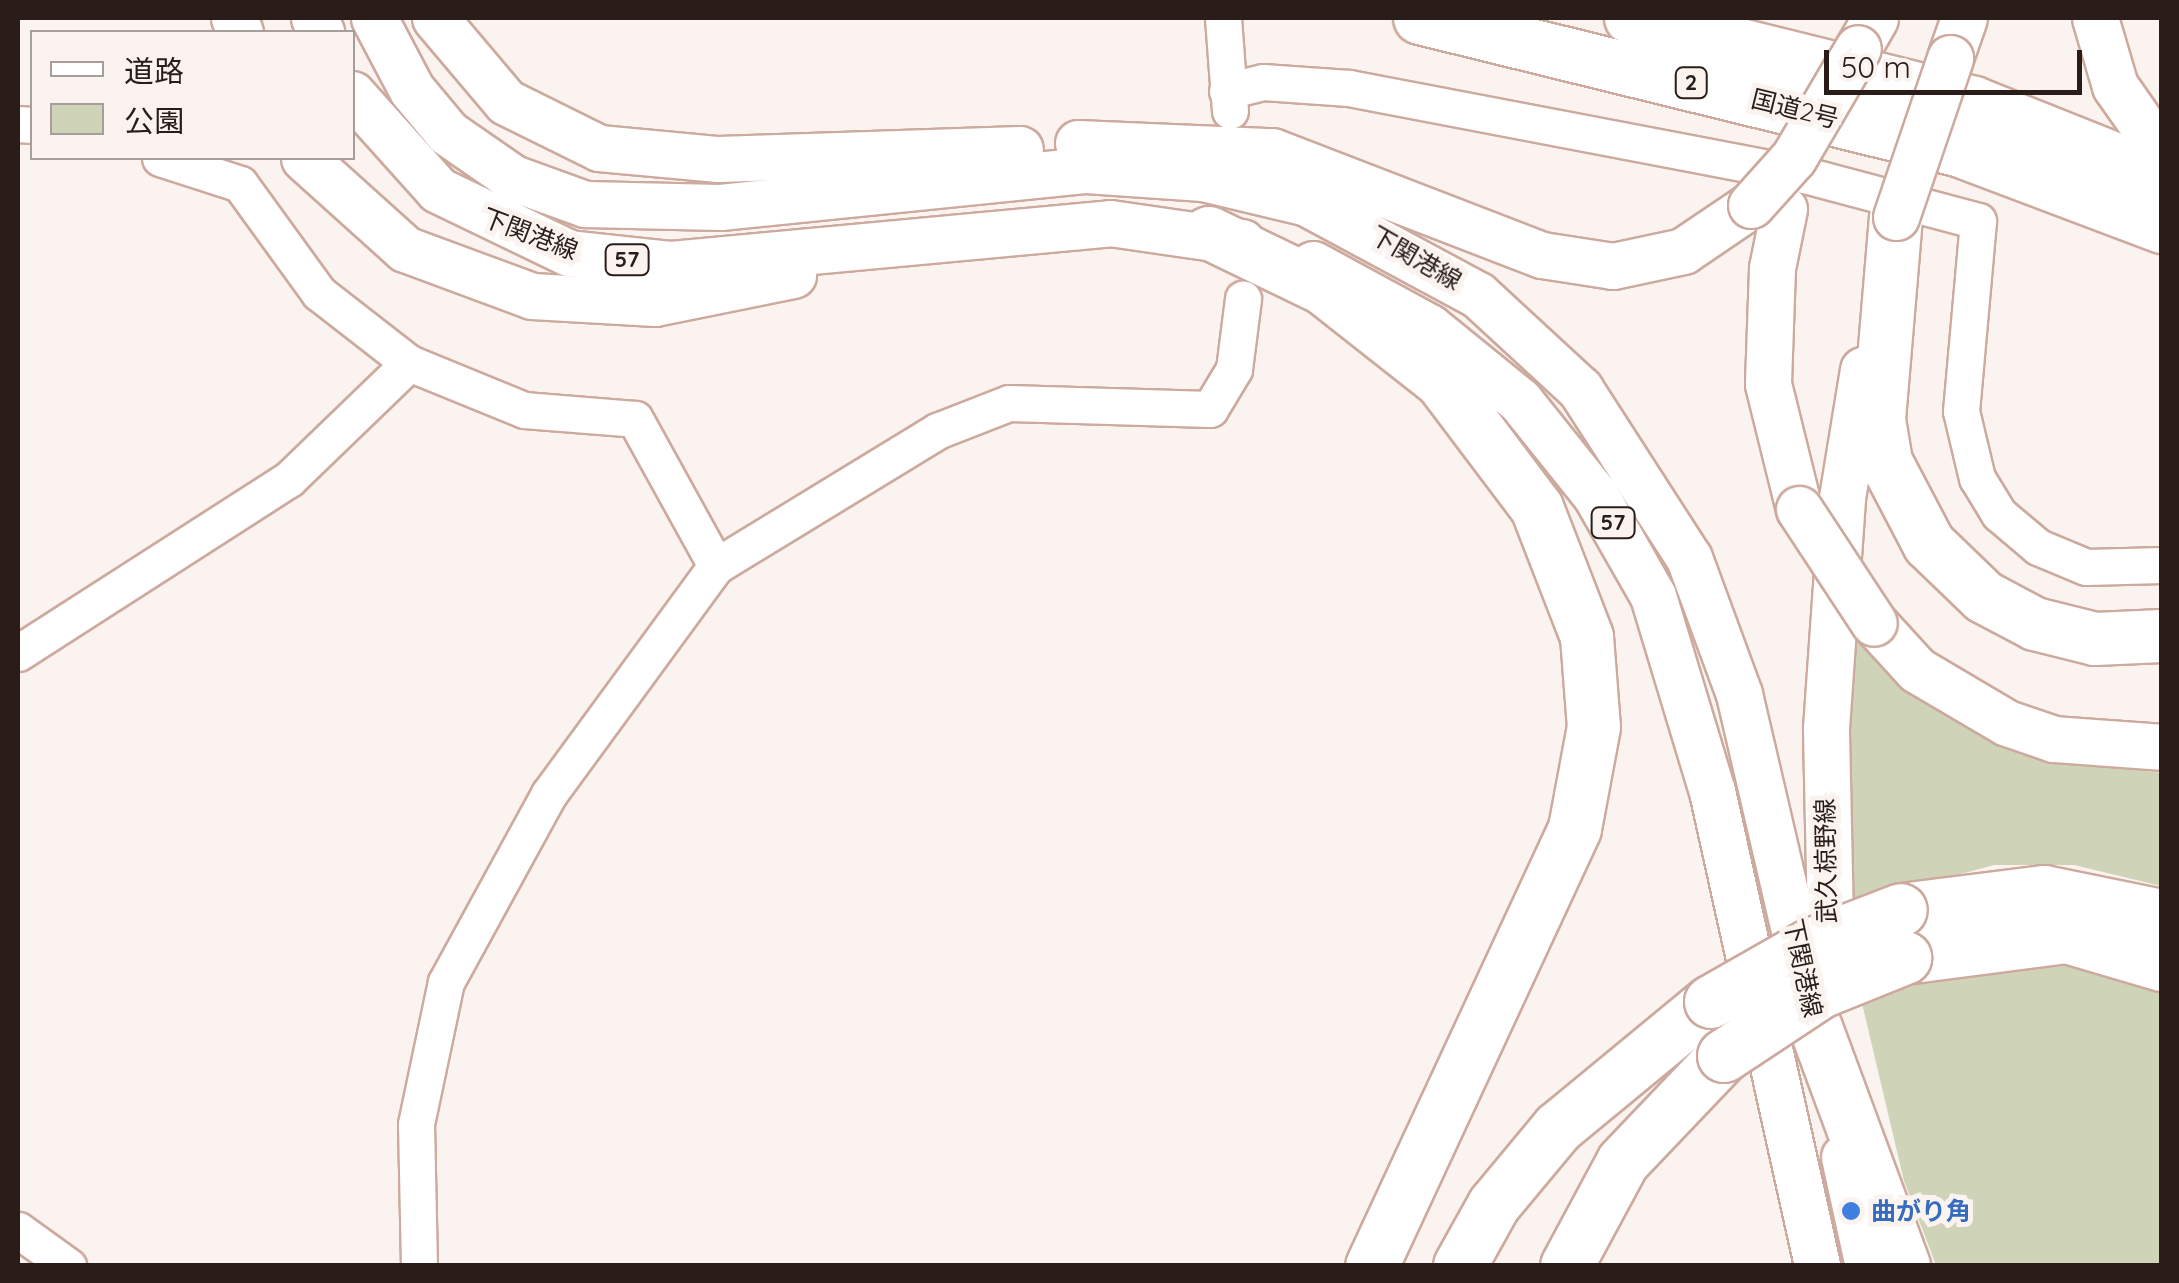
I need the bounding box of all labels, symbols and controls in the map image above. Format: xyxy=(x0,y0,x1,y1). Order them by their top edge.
legend xyxy=(30,30,355,160)
scale bar xyxy=(1829,30,2086,92)
text: 50 m xyxy=(1841,48,1911,86)
text: 道路 xyxy=(124,52,184,90)
road number: 2 xyxy=(1674,66,1708,100)
street label: 国道2号 xyxy=(1748,84,1842,134)
text: 公園 xyxy=(124,102,184,140)
street label: 下関港線 xyxy=(478,202,582,266)
street label: 下関港線 xyxy=(1365,220,1467,296)
road number: 57 xyxy=(604,243,650,277)
road number: 57 xyxy=(1590,506,1636,540)
street label: 武久椋野線 xyxy=(1810,798,1842,924)
street label: 下関港線 xyxy=(1778,916,1828,1020)
place label: 曲がり角 xyxy=(1871,1196,1971,1226)
marker: 曲がり角 xyxy=(1840,1200,1862,1222)

